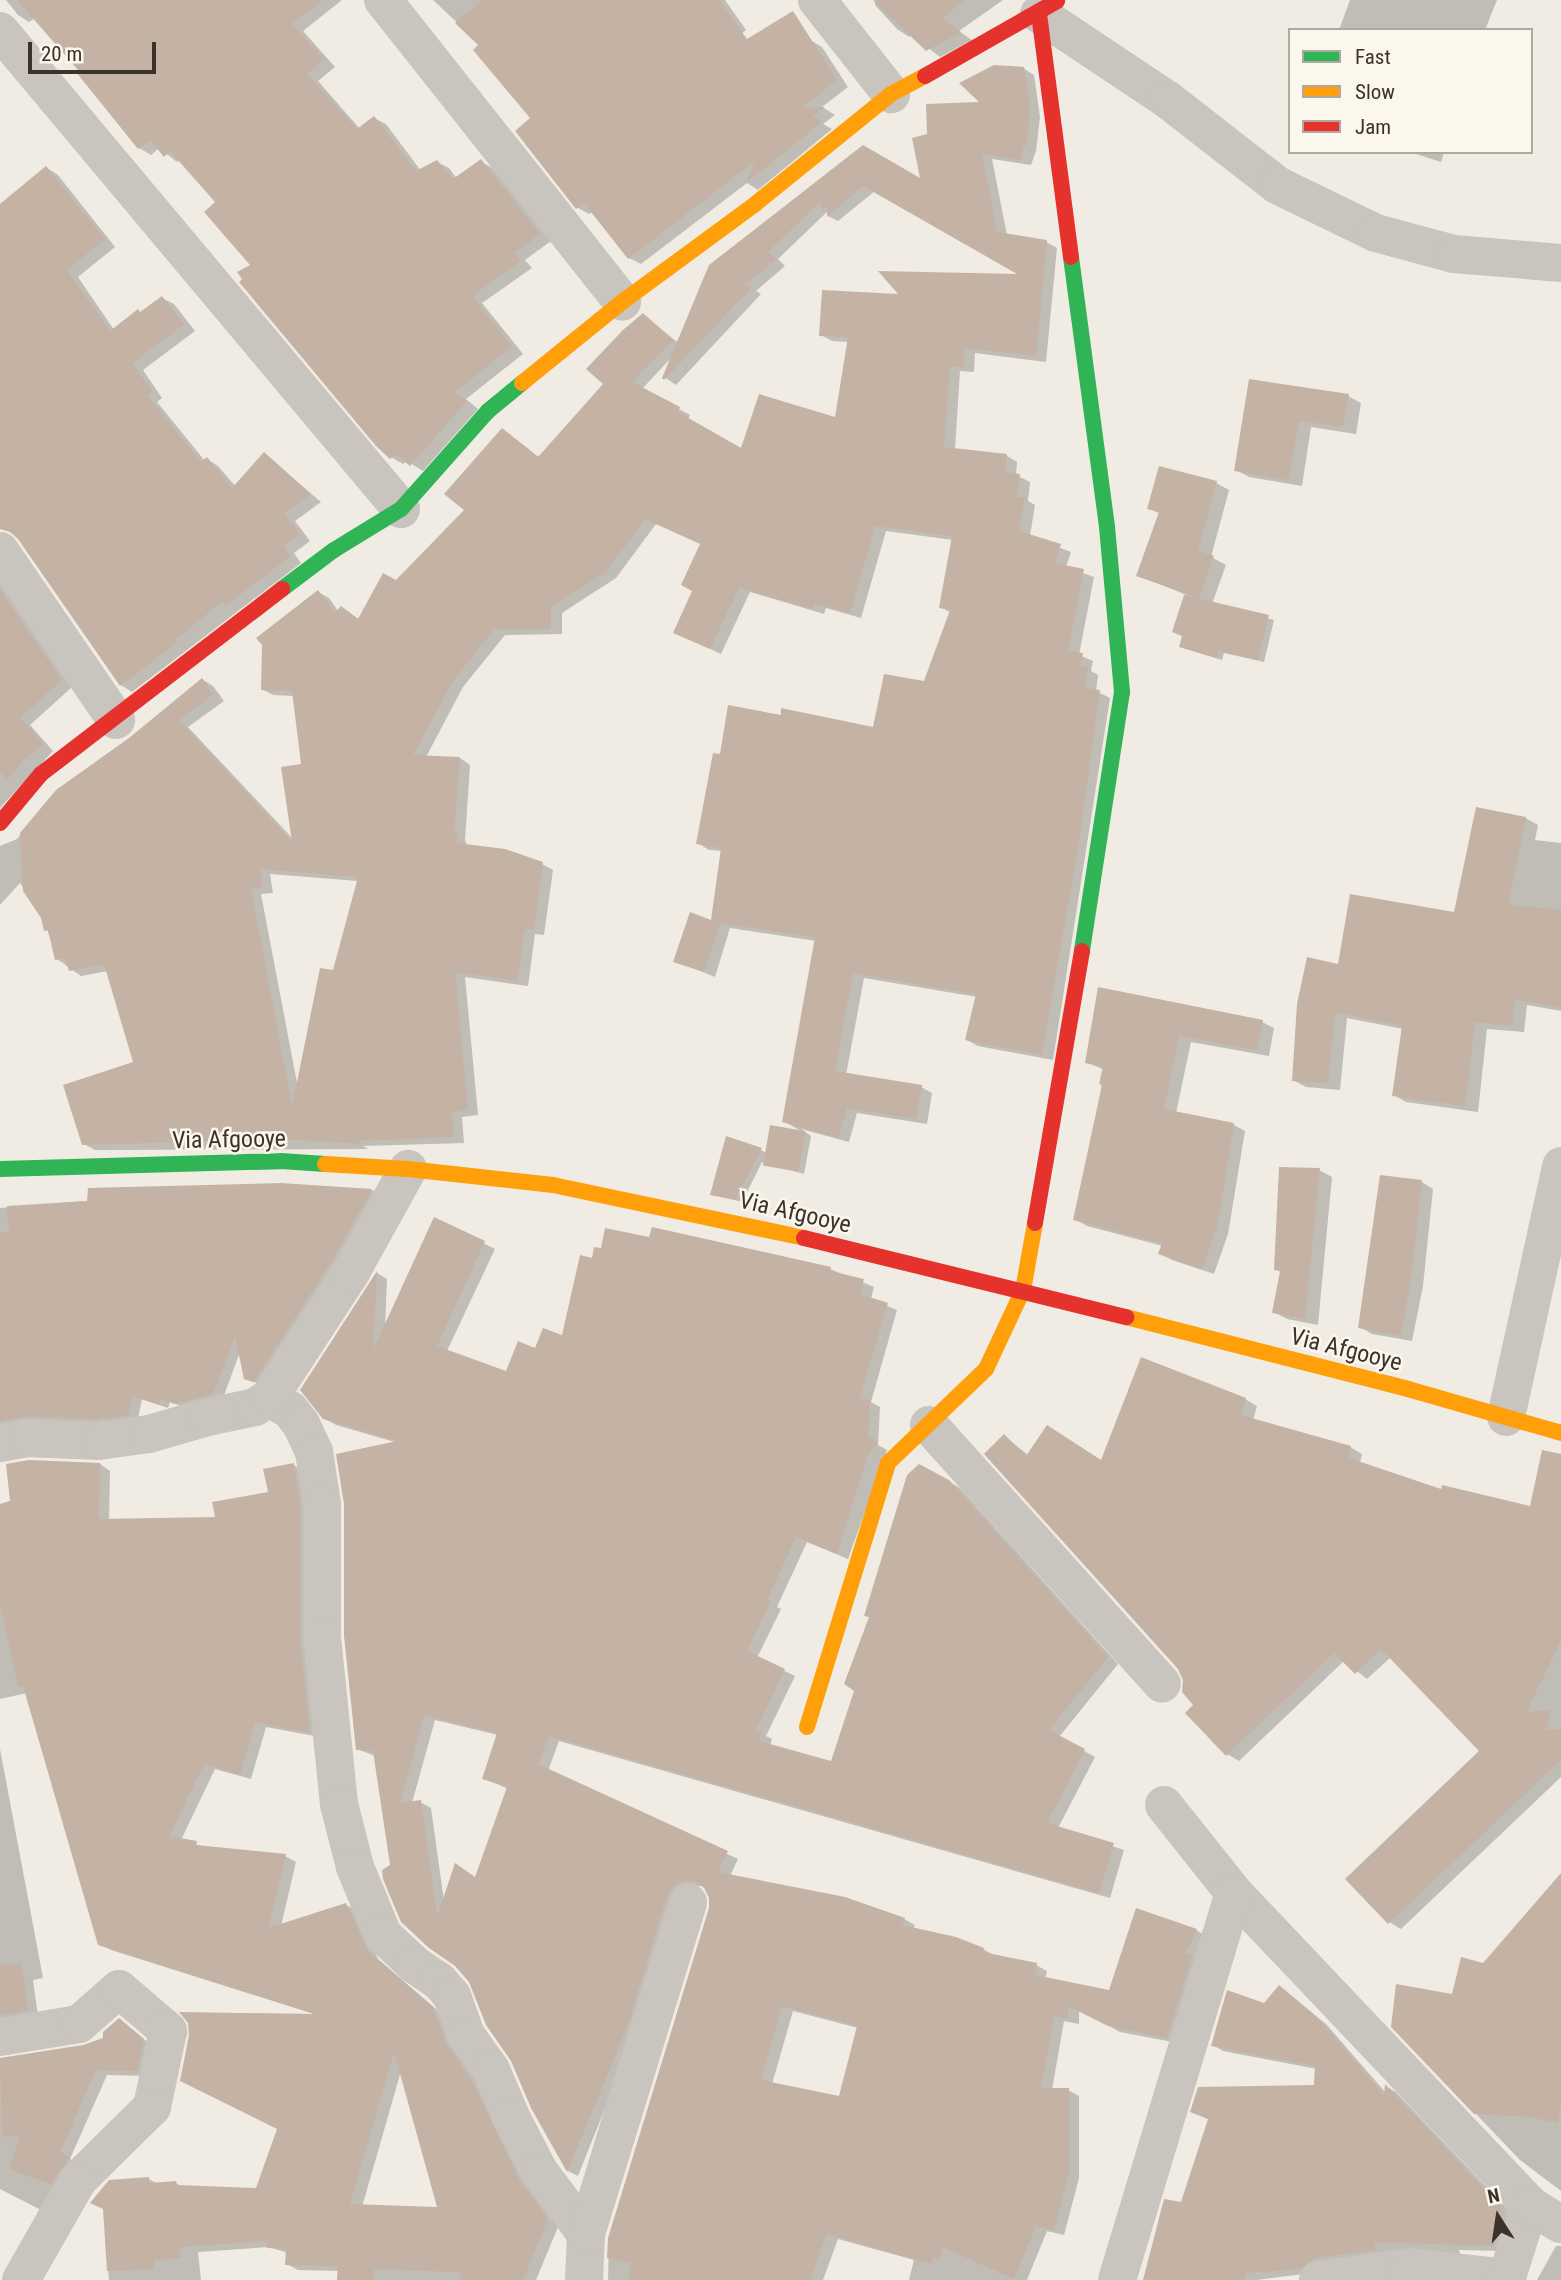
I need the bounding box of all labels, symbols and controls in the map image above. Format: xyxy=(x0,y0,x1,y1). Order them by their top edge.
scale bar xyxy=(32,28,159,72)
legend xyxy=(1288,28,1533,154)
text: 20 m xyxy=(41,42,82,66)
text: Fast xyxy=(1355,45,1391,69)
text: Slow xyxy=(1355,80,1395,104)
text: Jam xyxy=(1355,115,1391,139)
street label: Via Afgooye xyxy=(172,1125,286,1155)
street label: Via Afgooye xyxy=(736,1186,854,1240)
street label: Via Afgooye xyxy=(1287,1322,1405,1378)
north arrow xyxy=(1463,2182,1533,2252)
text: N xyxy=(1485,2184,1502,2208)

